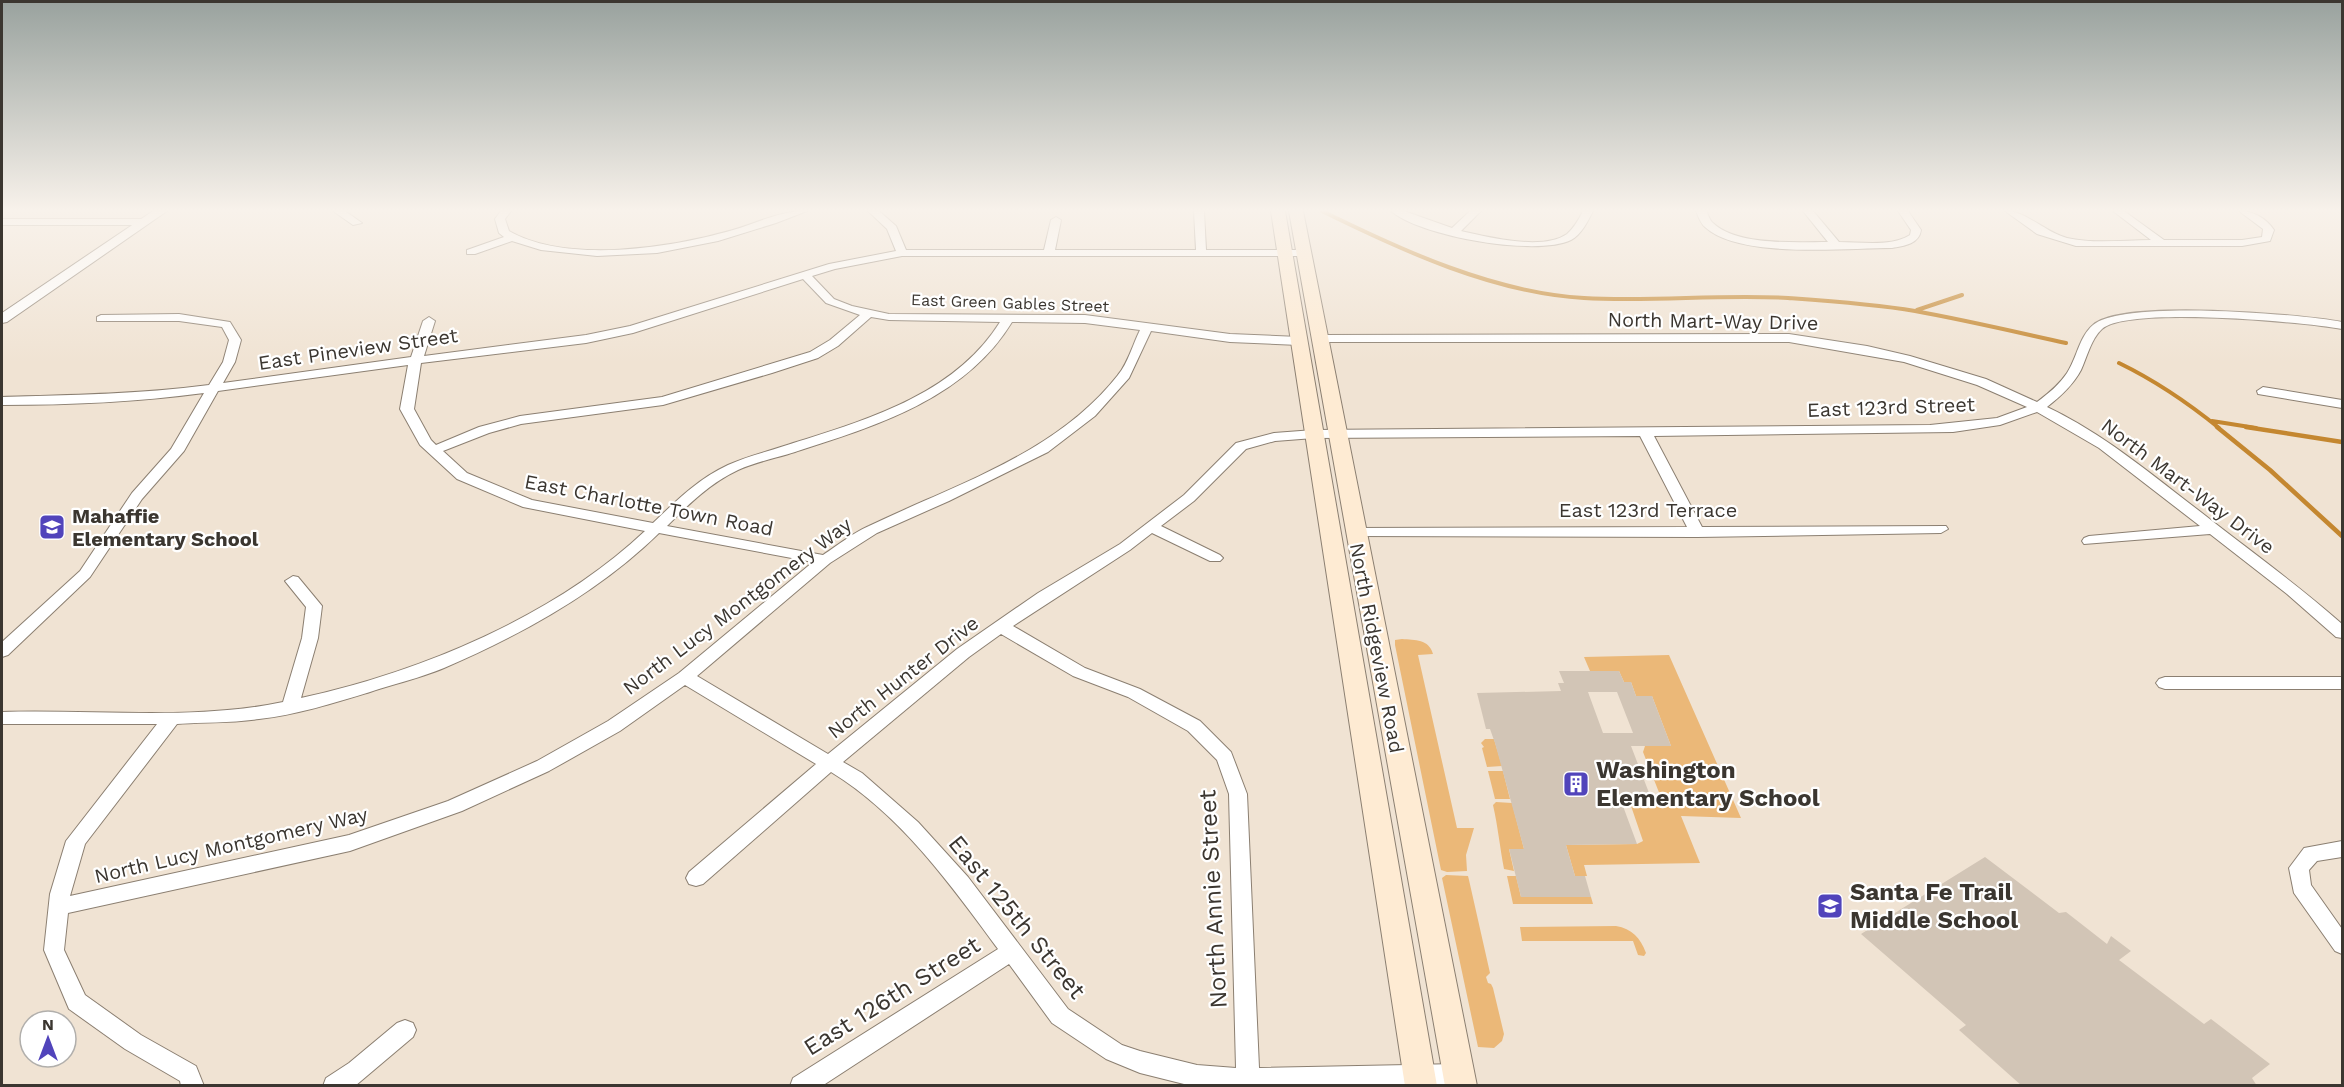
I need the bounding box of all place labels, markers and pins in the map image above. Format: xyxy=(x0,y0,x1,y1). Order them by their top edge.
place label: Mahaffie Elementary School xyxy=(72,504,259,551)
school or university icon: Mahaffie Elementary School xyxy=(37,512,67,542)
place label: Washington Elementary School xyxy=(1596,756,1820,812)
building icon: Washington Elementary School xyxy=(1561,769,1591,799)
place label: Santa Fe Trail Middle School xyxy=(1850,878,2018,934)
school or university icon: Santa Fe Trail Middle School xyxy=(1815,891,1845,921)

